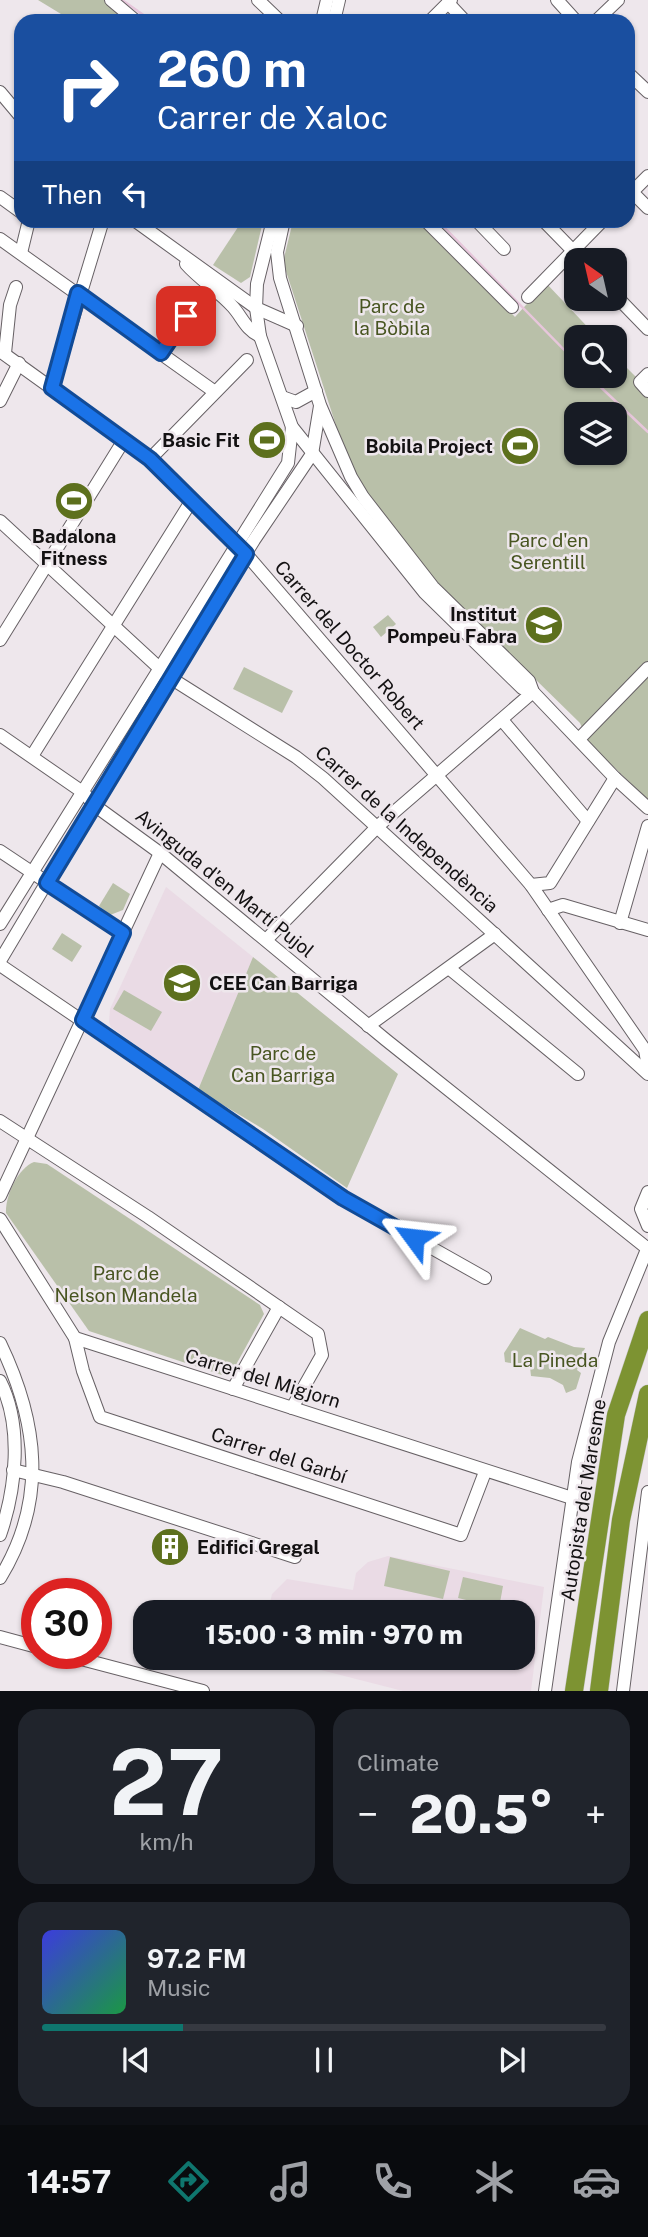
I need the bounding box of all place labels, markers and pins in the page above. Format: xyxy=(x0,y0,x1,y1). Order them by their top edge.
pin xyxy=(156,286,216,346)
sports icon: Basic Fit xyxy=(246,419,288,461)
sports icon: Bobila Project xyxy=(499,425,541,467)
place label: Basic Fit xyxy=(162,429,240,451)
place label: Bobila Project xyxy=(365,435,493,457)
sports icon: Badalona Fitness xyxy=(53,480,95,522)
place label: Badalona Fitness xyxy=(32,525,116,569)
place label: Institut Pompeu Fabra xyxy=(387,603,517,647)
school or university icon: Institut Pompeu Fabra xyxy=(523,604,565,646)
school or university icon: CEE Can Barriga xyxy=(161,962,203,1004)
place label: CEE Can Barriga xyxy=(209,972,358,994)
building icon: Edifici Gregal xyxy=(149,1526,191,1568)
place label: Edifici Gregal xyxy=(197,1536,320,1558)

